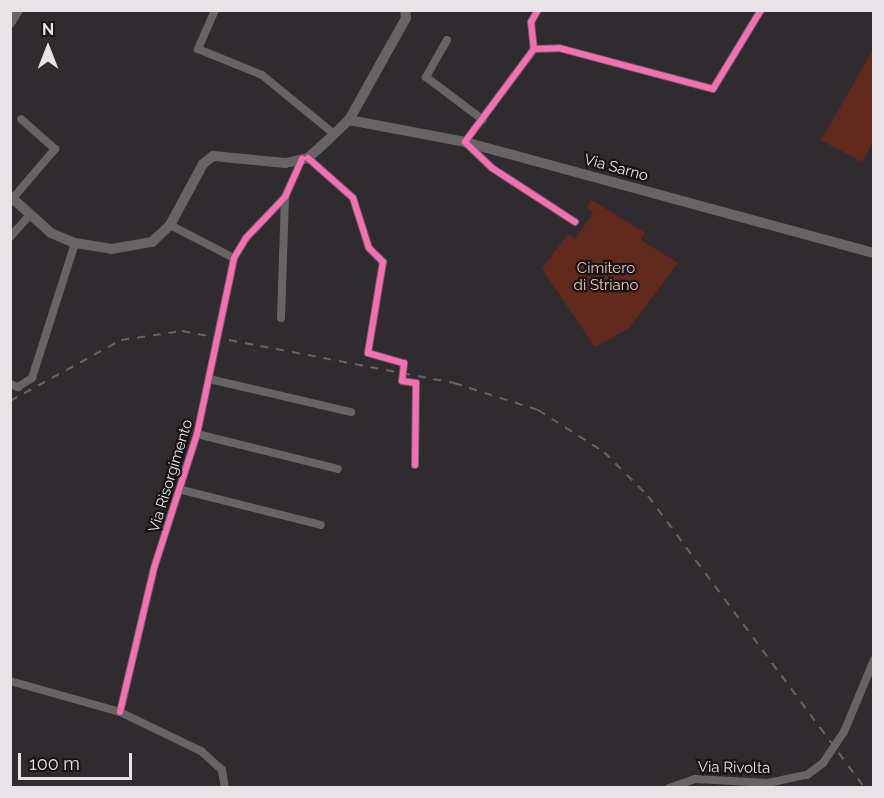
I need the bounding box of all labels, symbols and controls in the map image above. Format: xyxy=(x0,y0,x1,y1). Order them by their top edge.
north arrow xyxy=(18,18,78,78)
text: N xyxy=(42,20,54,39)
street label: Via Sarno xyxy=(582,151,650,185)
park label: Cimitero di Striano xyxy=(574,259,638,294)
street label: Via Risorgimento xyxy=(145,417,197,535)
scale bar xyxy=(21,741,135,779)
text: 100 m xyxy=(29,753,80,774)
street label: Via Rivolta xyxy=(698,758,770,778)

